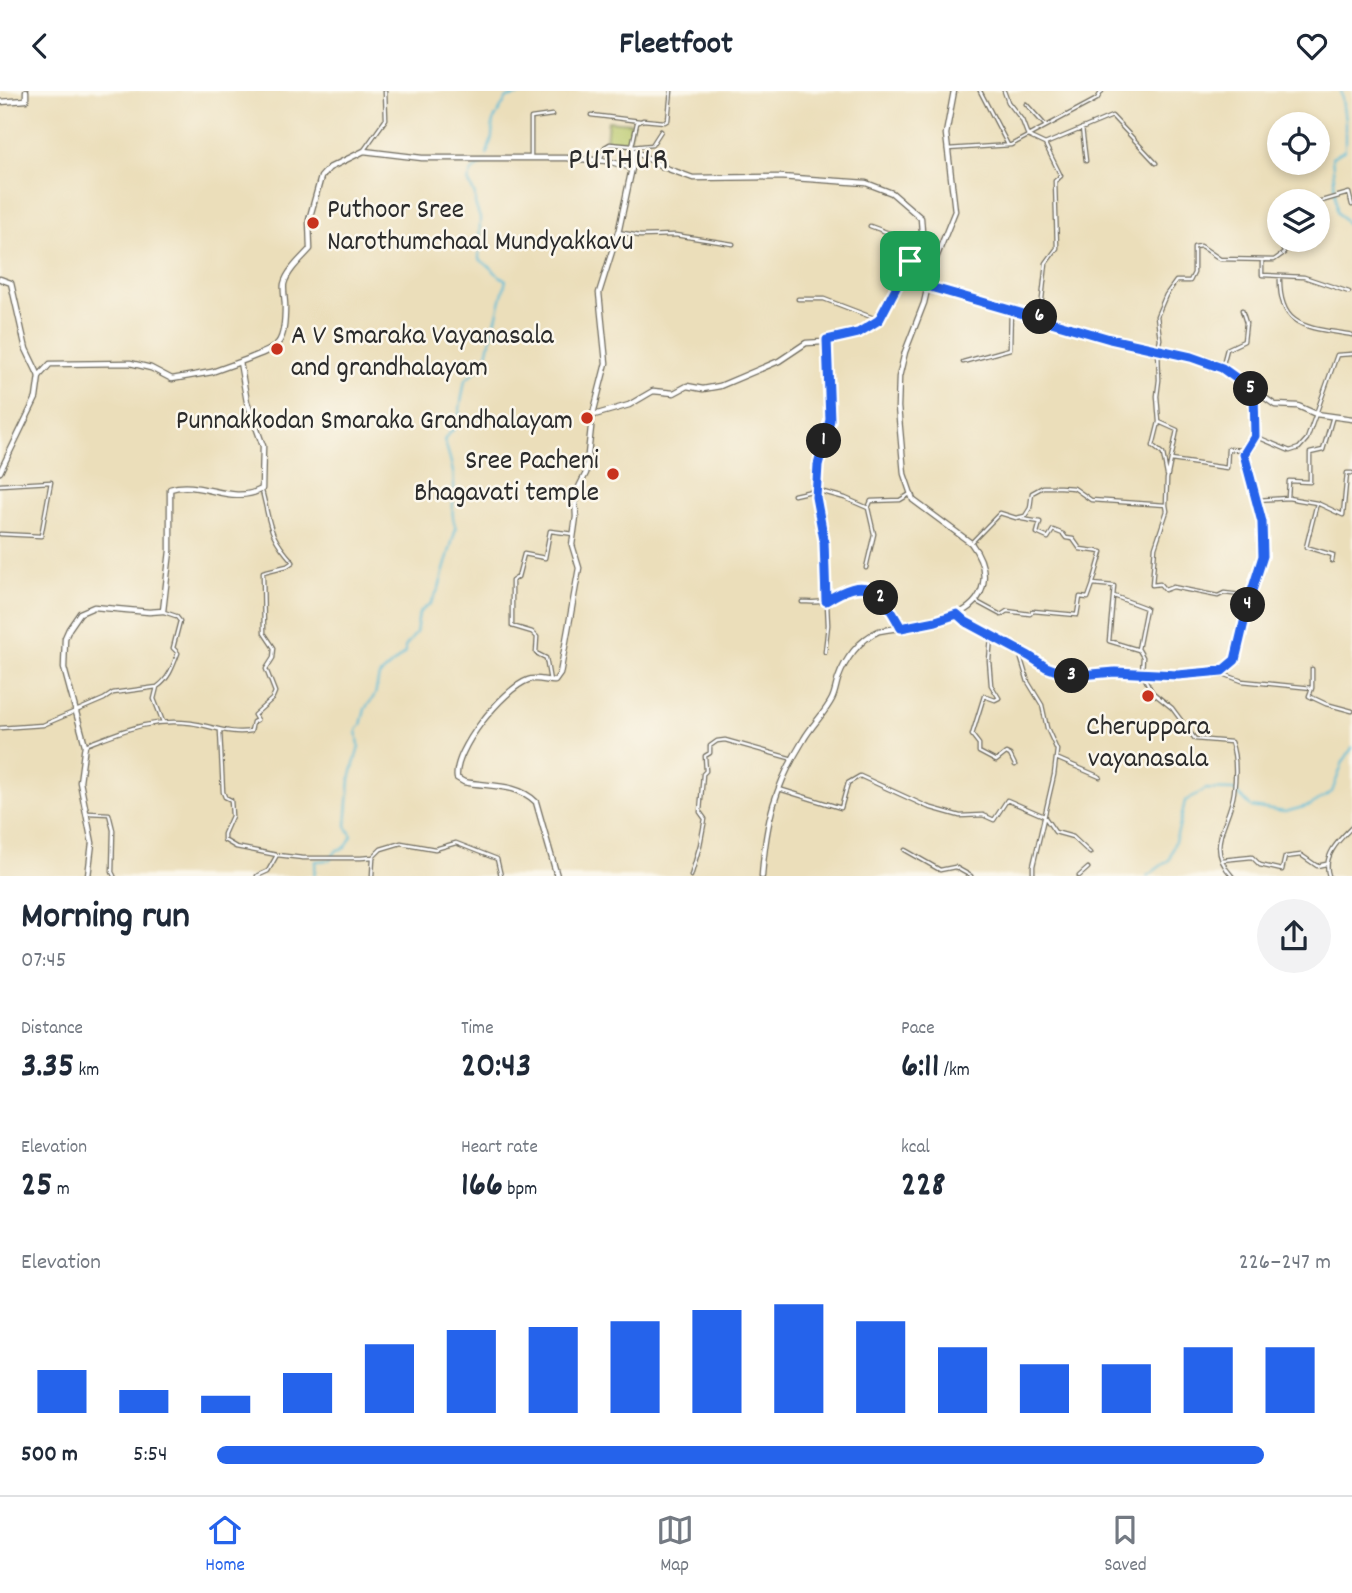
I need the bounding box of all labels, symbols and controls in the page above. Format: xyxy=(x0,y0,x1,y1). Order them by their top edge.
text: Fleetfoot xyxy=(619,23,733,69)
icon: back xyxy=(21,27,59,65)
icon: heart xyxy=(1293,27,1331,65)
map controls xyxy=(1267,112,1330,252)
button: locate xyxy=(1267,112,1330,175)
district label: PUTHUR xyxy=(568,139,670,185)
button: layers xyxy=(1267,189,1330,252)
place label: Puthoor Sree Narothumchaal Mundyakkavu xyxy=(327,192,634,264)
marker: Puthoor Sree Narothumchaal Mundyakkavu xyxy=(305,215,321,231)
pin xyxy=(880,231,940,291)
icon: arrive xyxy=(891,242,929,280)
pin: 6 xyxy=(1023,299,1058,335)
text: 6 xyxy=(1035,303,1044,330)
place label: A V Smaraka Vayanasala and grandhalayam xyxy=(291,318,555,390)
marker: A V Smaraka Vayanasala and grandhalayam xyxy=(269,341,285,357)
pin: 5 xyxy=(1234,371,1268,407)
text: 5 xyxy=(1246,375,1255,402)
place label: Punnakkodan Smaraka Grandhalayam xyxy=(176,403,573,443)
marker: Punnakkodan Smaraka Grandhalayam xyxy=(579,410,595,426)
pin: 1 xyxy=(806,423,842,459)
text: 1 xyxy=(821,427,826,454)
place label: Sree Pacheni Bhagavati temple xyxy=(414,443,599,515)
marker: Sree Pacheni Bhagavati temple xyxy=(605,466,621,482)
pin: 2 xyxy=(864,581,898,615)
text: 2 xyxy=(876,584,885,611)
pin: 4 xyxy=(1230,587,1266,623)
text: 4 xyxy=(1244,591,1251,618)
pin: 3 xyxy=(1054,659,1090,693)
text: 3 xyxy=(1067,662,1076,689)
marker: Cheruppara vayanasala xyxy=(1140,688,1156,704)
place label: Cheruppara vayanasala xyxy=(1086,709,1211,781)
text: Morning run xyxy=(21,891,190,946)
button: share xyxy=(1257,899,1331,973)
text: 07:45 xyxy=(21,945,66,978)
text: Distance xyxy=(21,1016,83,1043)
text: Time xyxy=(461,1016,494,1043)
text: Pace xyxy=(901,1016,935,1043)
text: 3.35 xyxy=(21,1043,74,1093)
text: 20:43 xyxy=(461,1043,531,1093)
text: 6:11 xyxy=(901,1043,939,1093)
text: km xyxy=(74,1058,99,1085)
text: /km xyxy=(939,1058,970,1085)
text: Elevation xyxy=(21,1135,87,1162)
text: Heart rate xyxy=(461,1135,538,1162)
text: kcal xyxy=(901,1135,930,1162)
text: 25 xyxy=(21,1162,53,1212)
text: 166 xyxy=(461,1162,503,1212)
text: 228 xyxy=(901,1162,946,1212)
text: m xyxy=(53,1177,70,1204)
text: bpm xyxy=(503,1177,537,1204)
text: Elevation xyxy=(21,1247,101,1280)
text: 226–247 m xyxy=(1239,1247,1331,1280)
text: 500 m xyxy=(21,1439,78,1472)
text: 5:54 xyxy=(133,1439,168,1472)
tab: Home xyxy=(205,1511,245,1580)
tab: Map xyxy=(656,1511,694,1580)
tab: Saved xyxy=(1104,1511,1147,1580)

